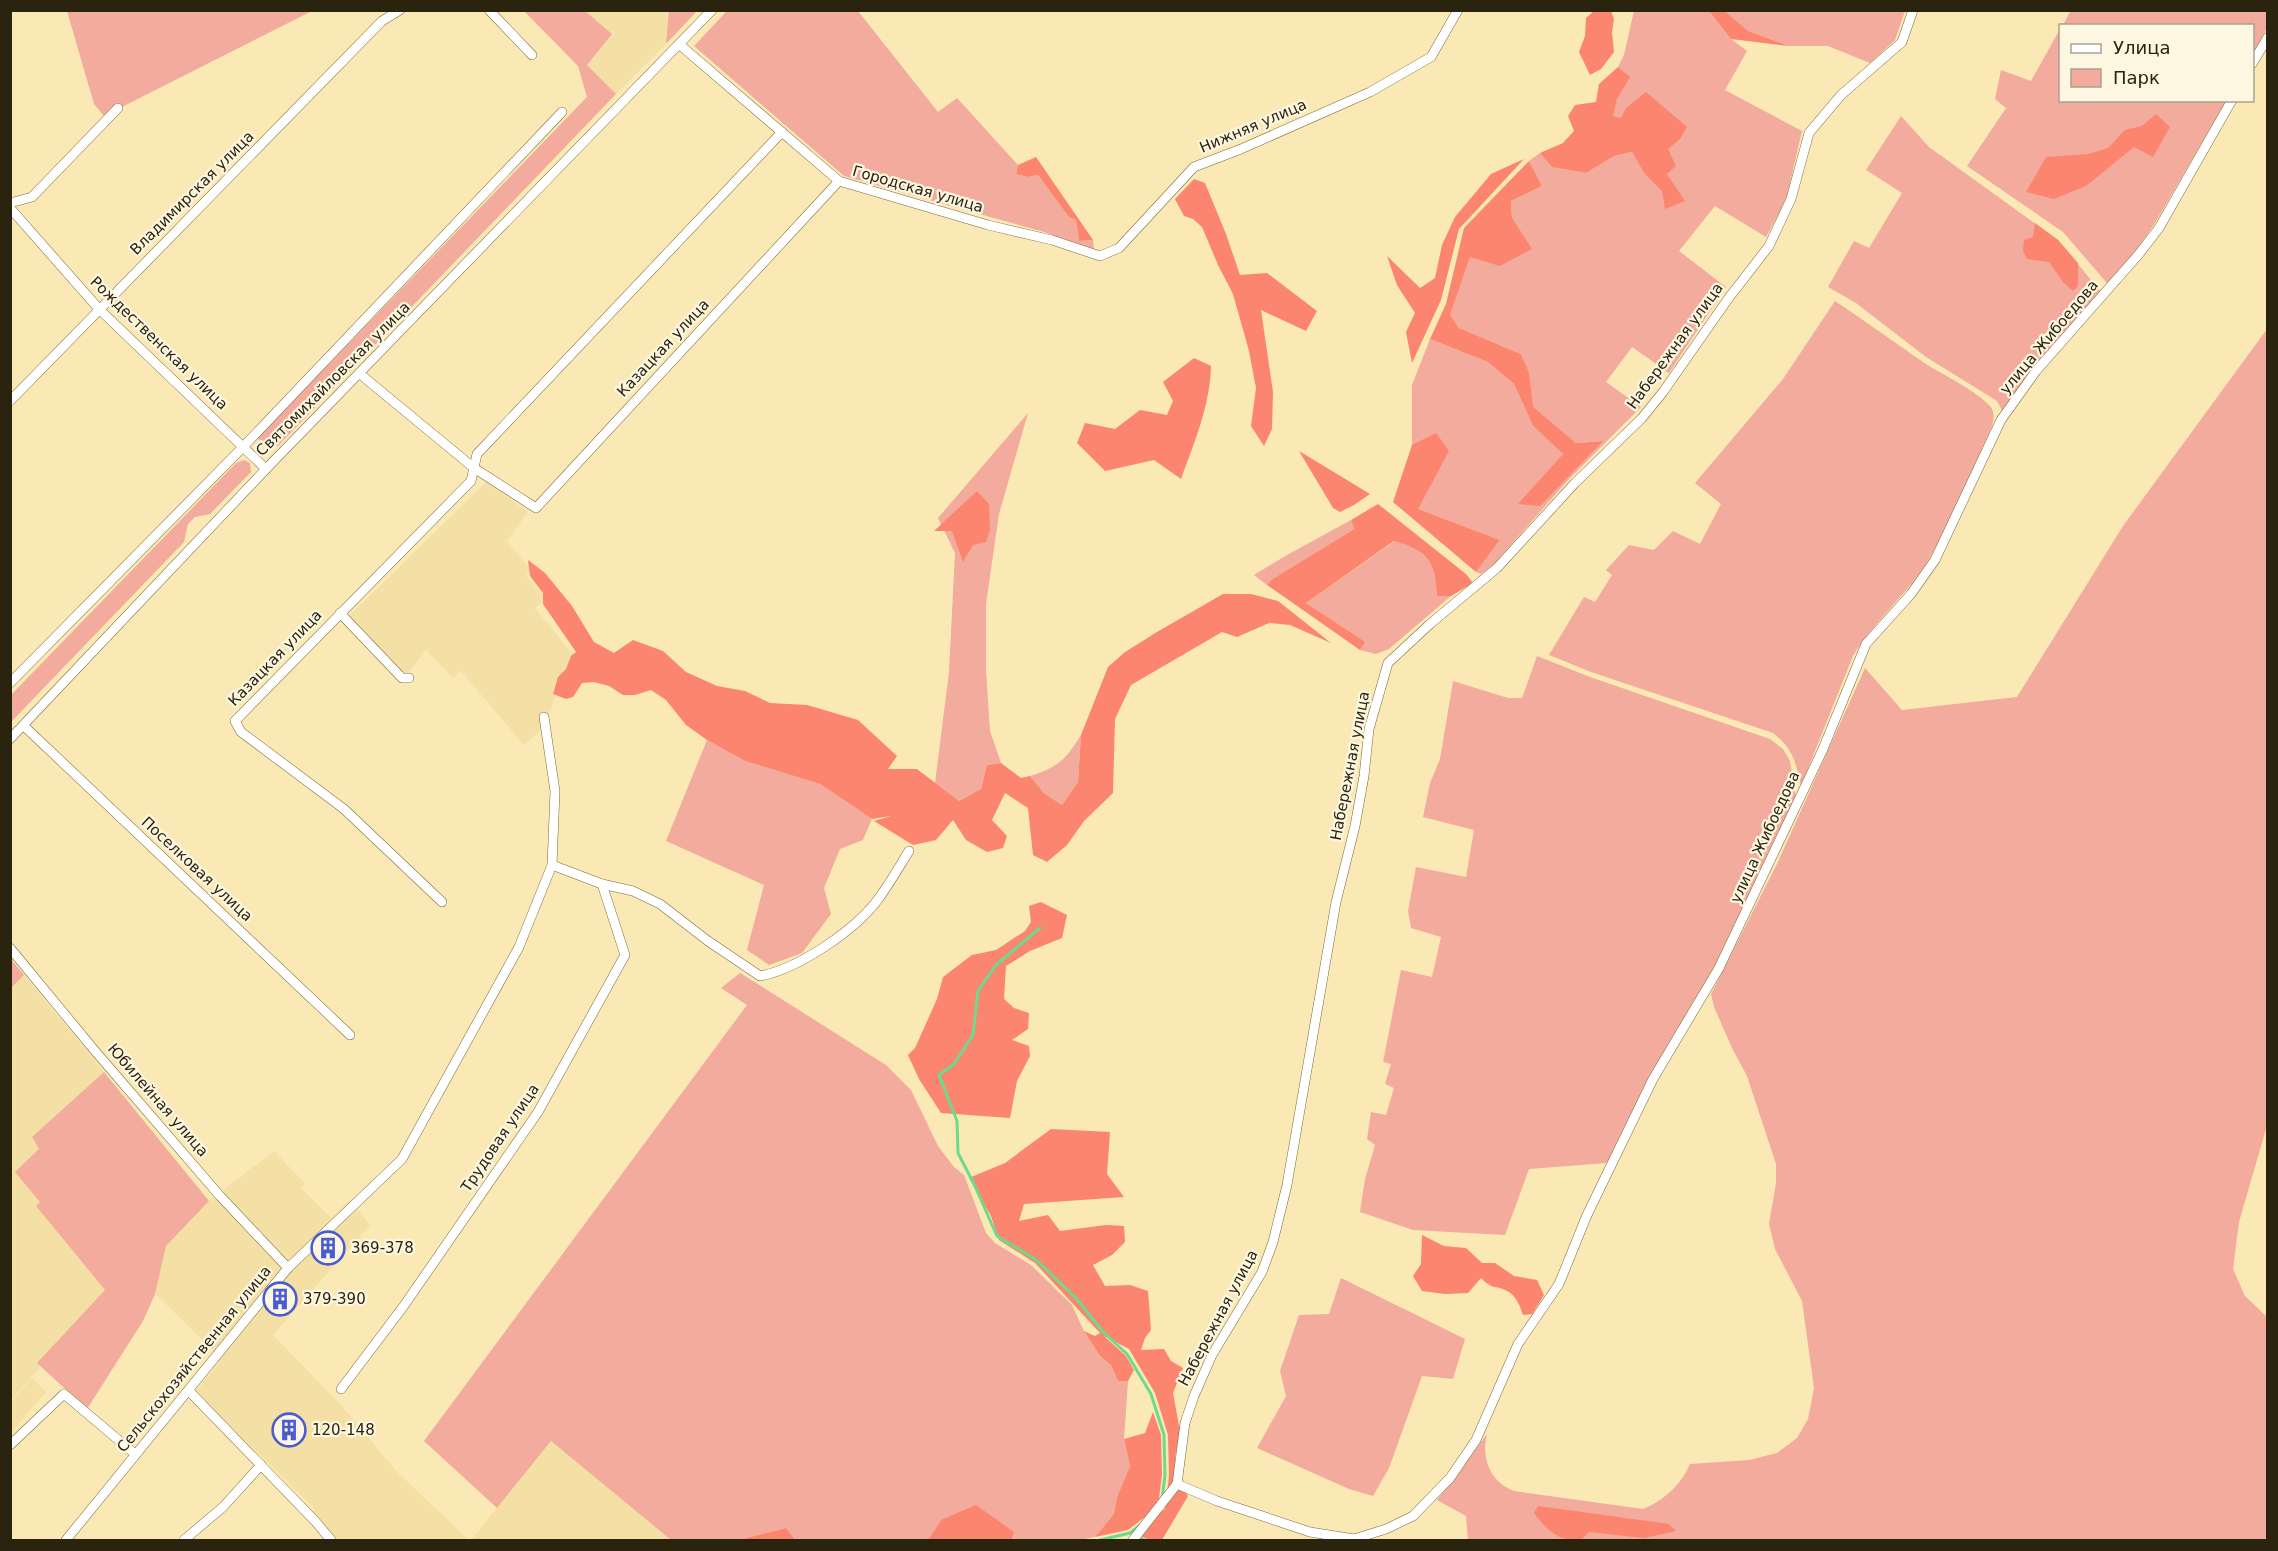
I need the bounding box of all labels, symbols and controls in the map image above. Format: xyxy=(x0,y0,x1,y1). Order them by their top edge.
legend xyxy=(2059,24,2254,102)
text: Улица xyxy=(2113,37,2170,58)
text: Парк xyxy=(2113,67,2160,88)
street label: Нижняя улица xyxy=(1197,95,1309,157)
street label: Владимирская улица xyxy=(126,127,258,259)
street label: Городская улица xyxy=(850,162,986,216)
street label: Рождественская улица xyxy=(87,273,231,413)
street label: улица Жибоедова xyxy=(1996,276,2102,398)
street label: Набережная улица xyxy=(1623,279,1727,413)
street label: Казацкая улица xyxy=(613,295,713,401)
street label: Святомихайловская улица xyxy=(252,298,414,460)
street label: Казацкая улица xyxy=(224,606,326,710)
street label: Набережная улица xyxy=(1327,690,1373,842)
street label: улица Жибоедова xyxy=(1727,768,1803,906)
street label: Поселковая улица xyxy=(138,813,256,925)
street label: Юбилейная улица xyxy=(104,1040,212,1160)
street label: Трудовая улица xyxy=(457,1081,543,1196)
building icon: 369-378 xyxy=(310,1230,346,1266)
place label: 369-378 xyxy=(351,1239,414,1257)
street label: Набережная улица xyxy=(1174,1247,1262,1389)
street label: Сельскохозяйственная улица xyxy=(113,1262,275,1456)
building icon: 379-390 xyxy=(262,1281,298,1317)
place label: 379-390 xyxy=(303,1290,366,1308)
building icon: 120-148 xyxy=(271,1412,307,1448)
place label: 120-148 xyxy=(312,1421,375,1439)

